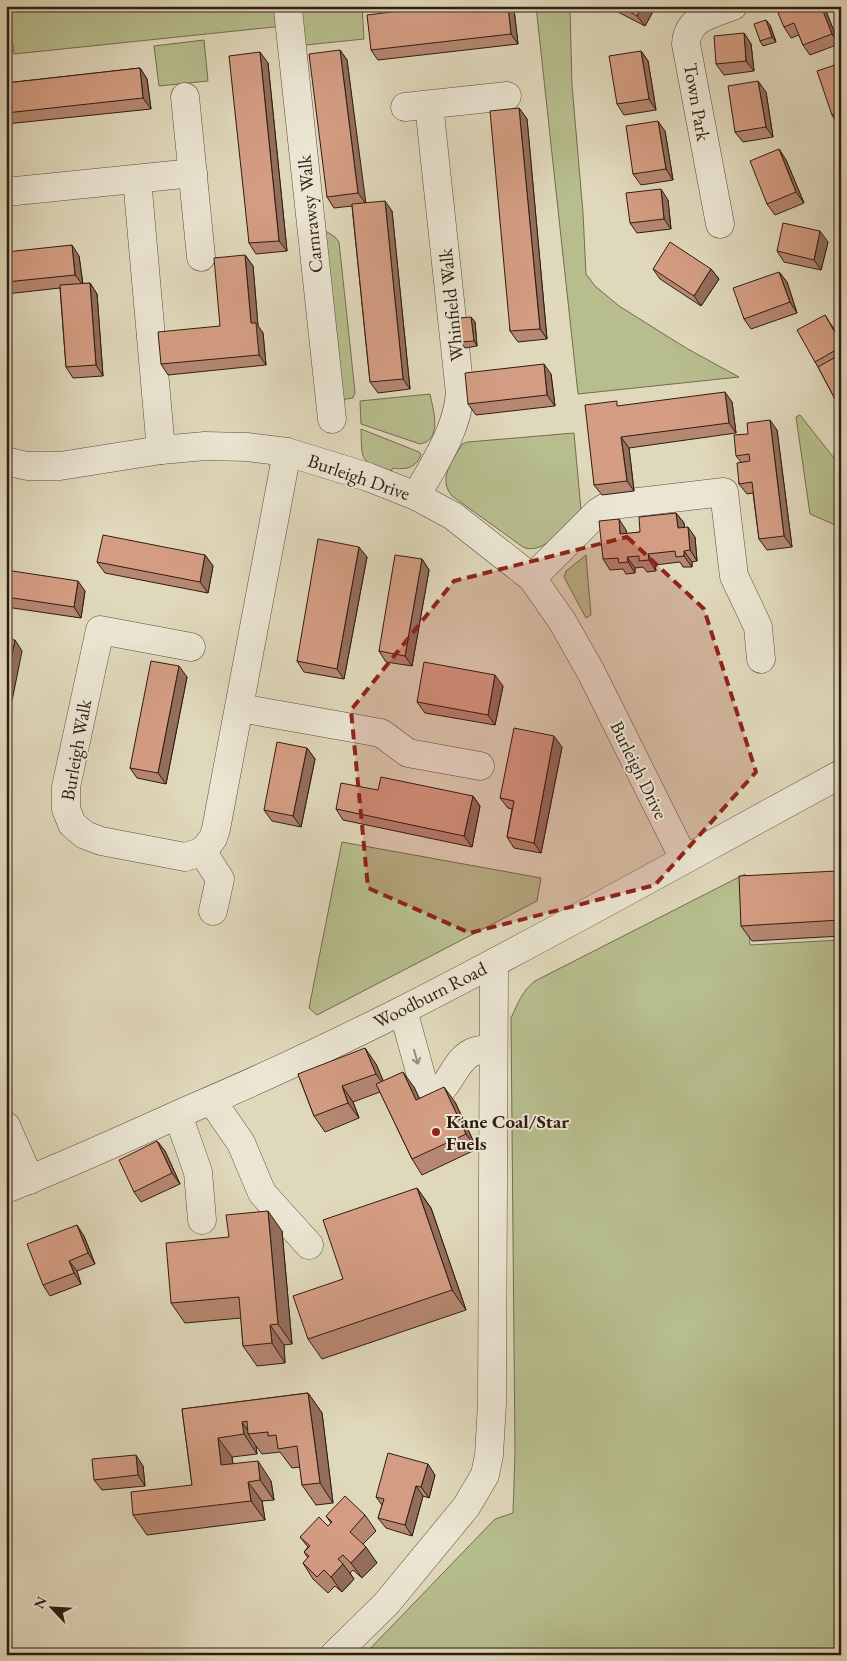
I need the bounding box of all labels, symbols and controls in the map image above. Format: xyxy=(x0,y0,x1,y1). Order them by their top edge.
street label: Town Park xyxy=(678,61,716,144)
street label: Carnrawsy Walk xyxy=(291,153,329,274)
street label: Whinfield Walk xyxy=(433,246,469,363)
street label: Burleigh Drive xyxy=(305,448,413,506)
street label: Burleigh Walk xyxy=(55,696,97,803)
street label: Burleigh Drive xyxy=(604,717,674,823)
street label: Woodburn Road xyxy=(369,956,491,1034)
one-way arrow xyxy=(411,1049,421,1065)
place label: Kane Coal/Star Fuels xyxy=(446,1109,569,1156)
marker: Kane Coal/Star Fuels xyxy=(430,1126,442,1138)
north arrow xyxy=(28,1584,78,1634)
text: N xyxy=(30,1593,51,1611)

